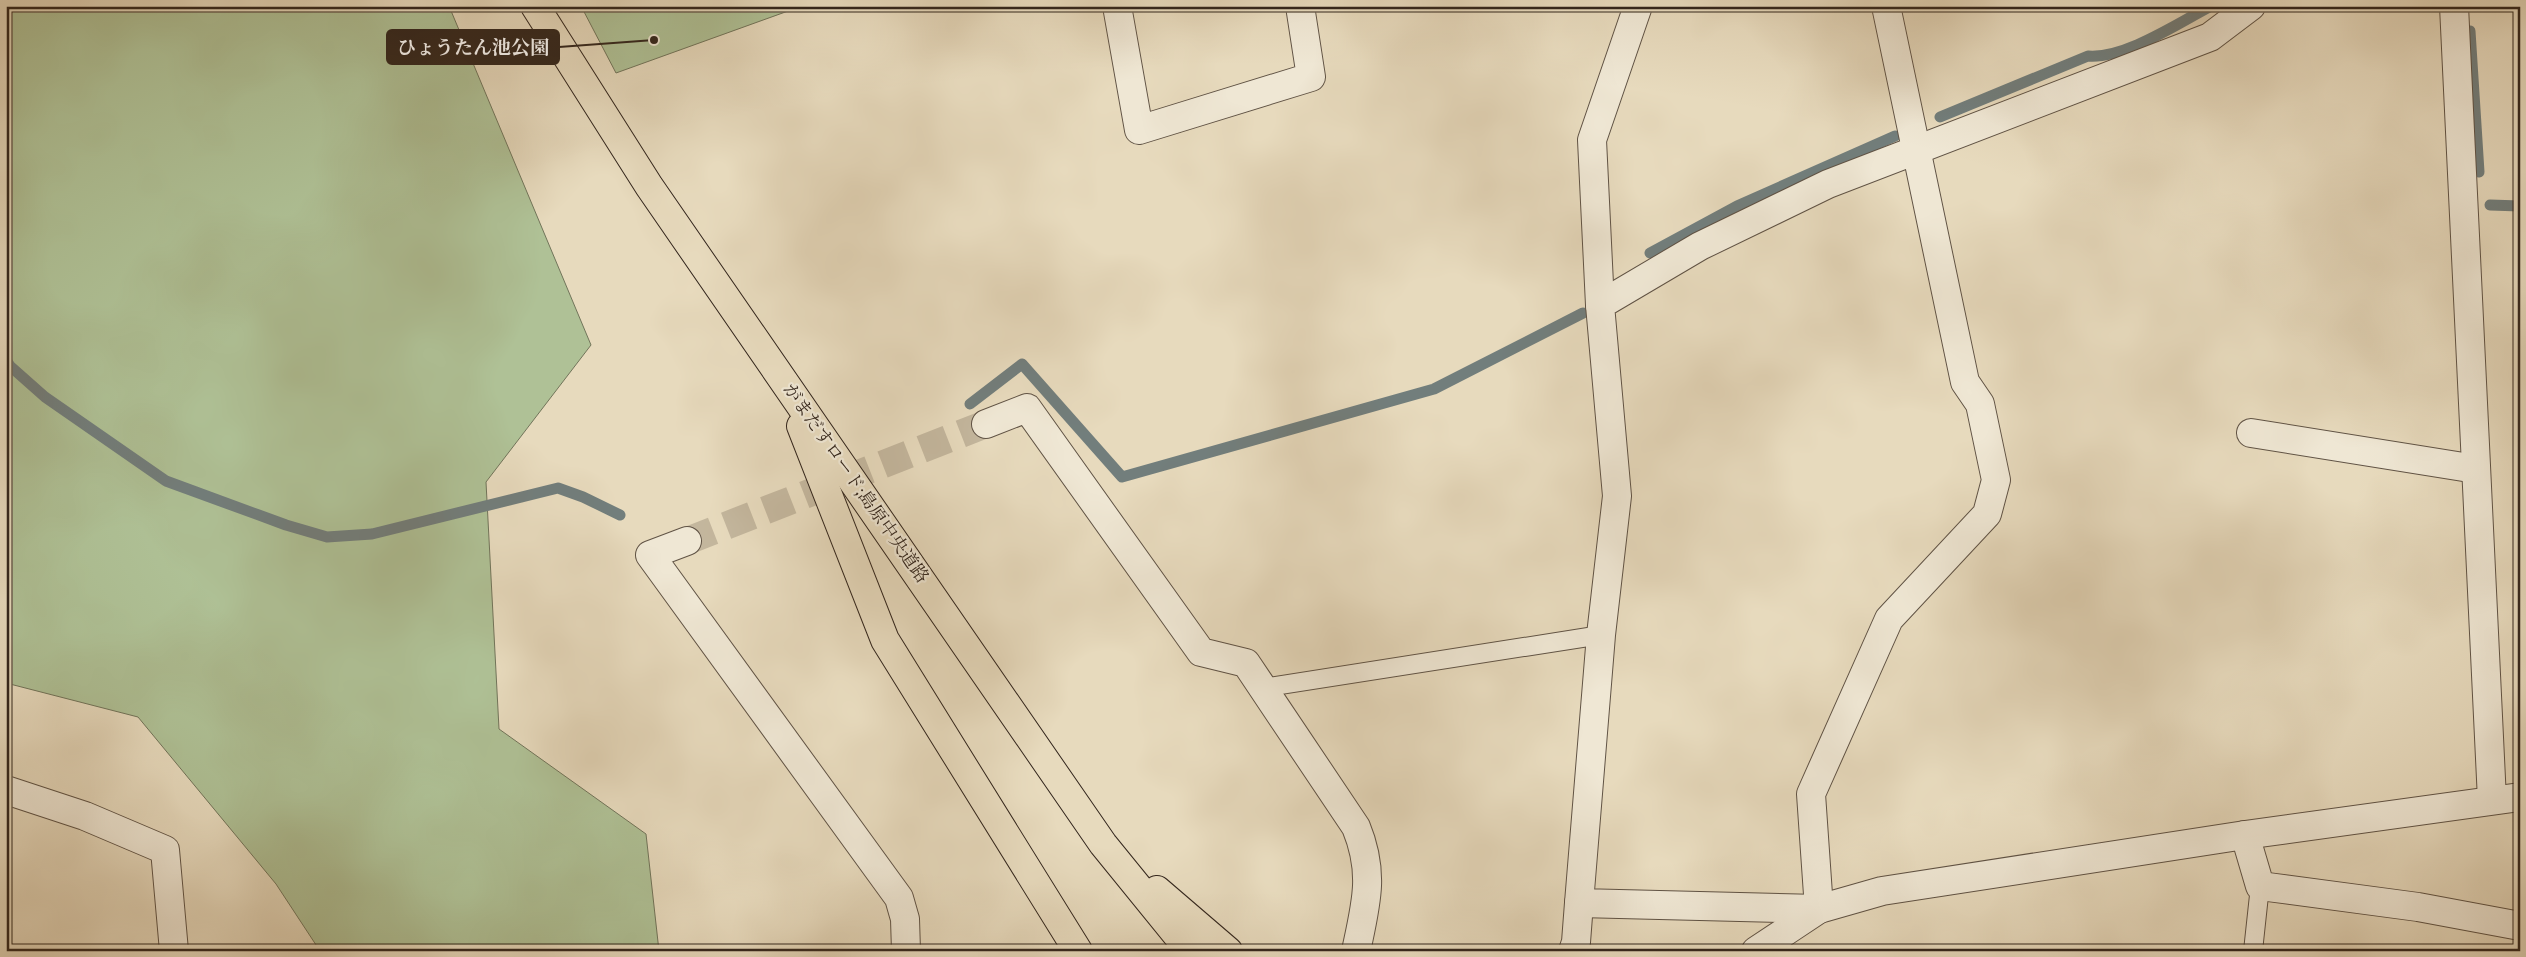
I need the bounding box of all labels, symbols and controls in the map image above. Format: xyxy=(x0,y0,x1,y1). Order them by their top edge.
callout: ひょうたん池公園 xyxy=(387,30,559,64)
text: ひょうたん池公園 xyxy=(397,36,549,62)
street label: がまだすロード;島原中央道路 xyxy=(776,379,934,589)

